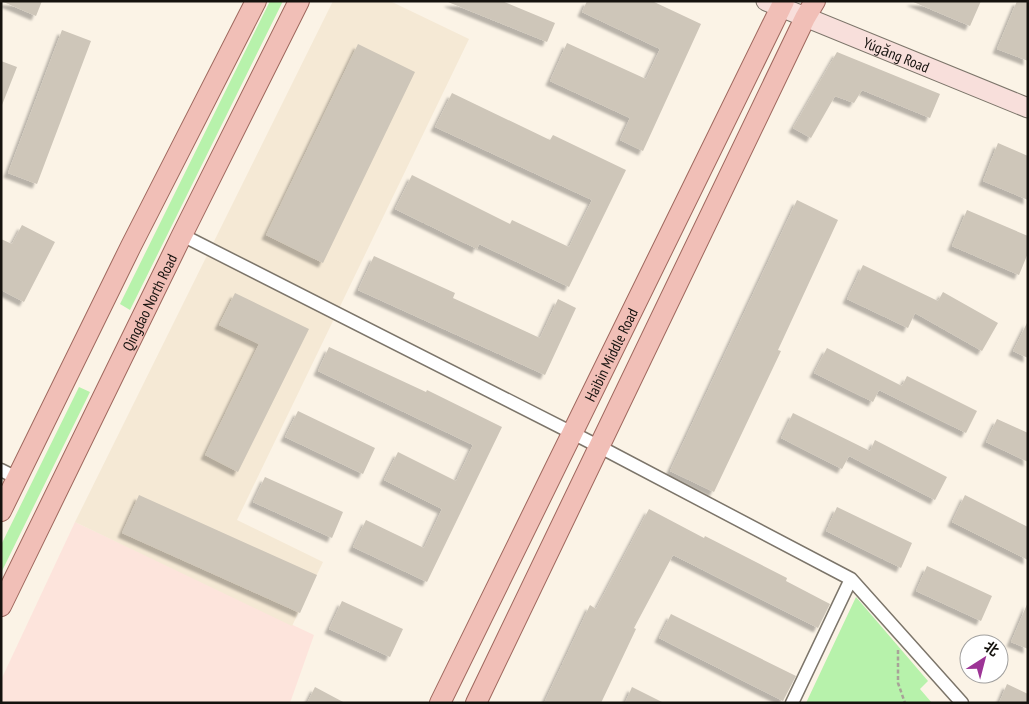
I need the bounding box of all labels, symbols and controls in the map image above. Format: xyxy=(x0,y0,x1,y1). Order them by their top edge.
street label: Yúgǎng Road xyxy=(861,32,932,76)
street label: Qingdao North Road xyxy=(118,251,181,354)
street label: Haibin Middle Road xyxy=(580,305,642,404)
north arrow xyxy=(959,634,1009,684)
text: 北 xyxy=(981,637,1003,660)

